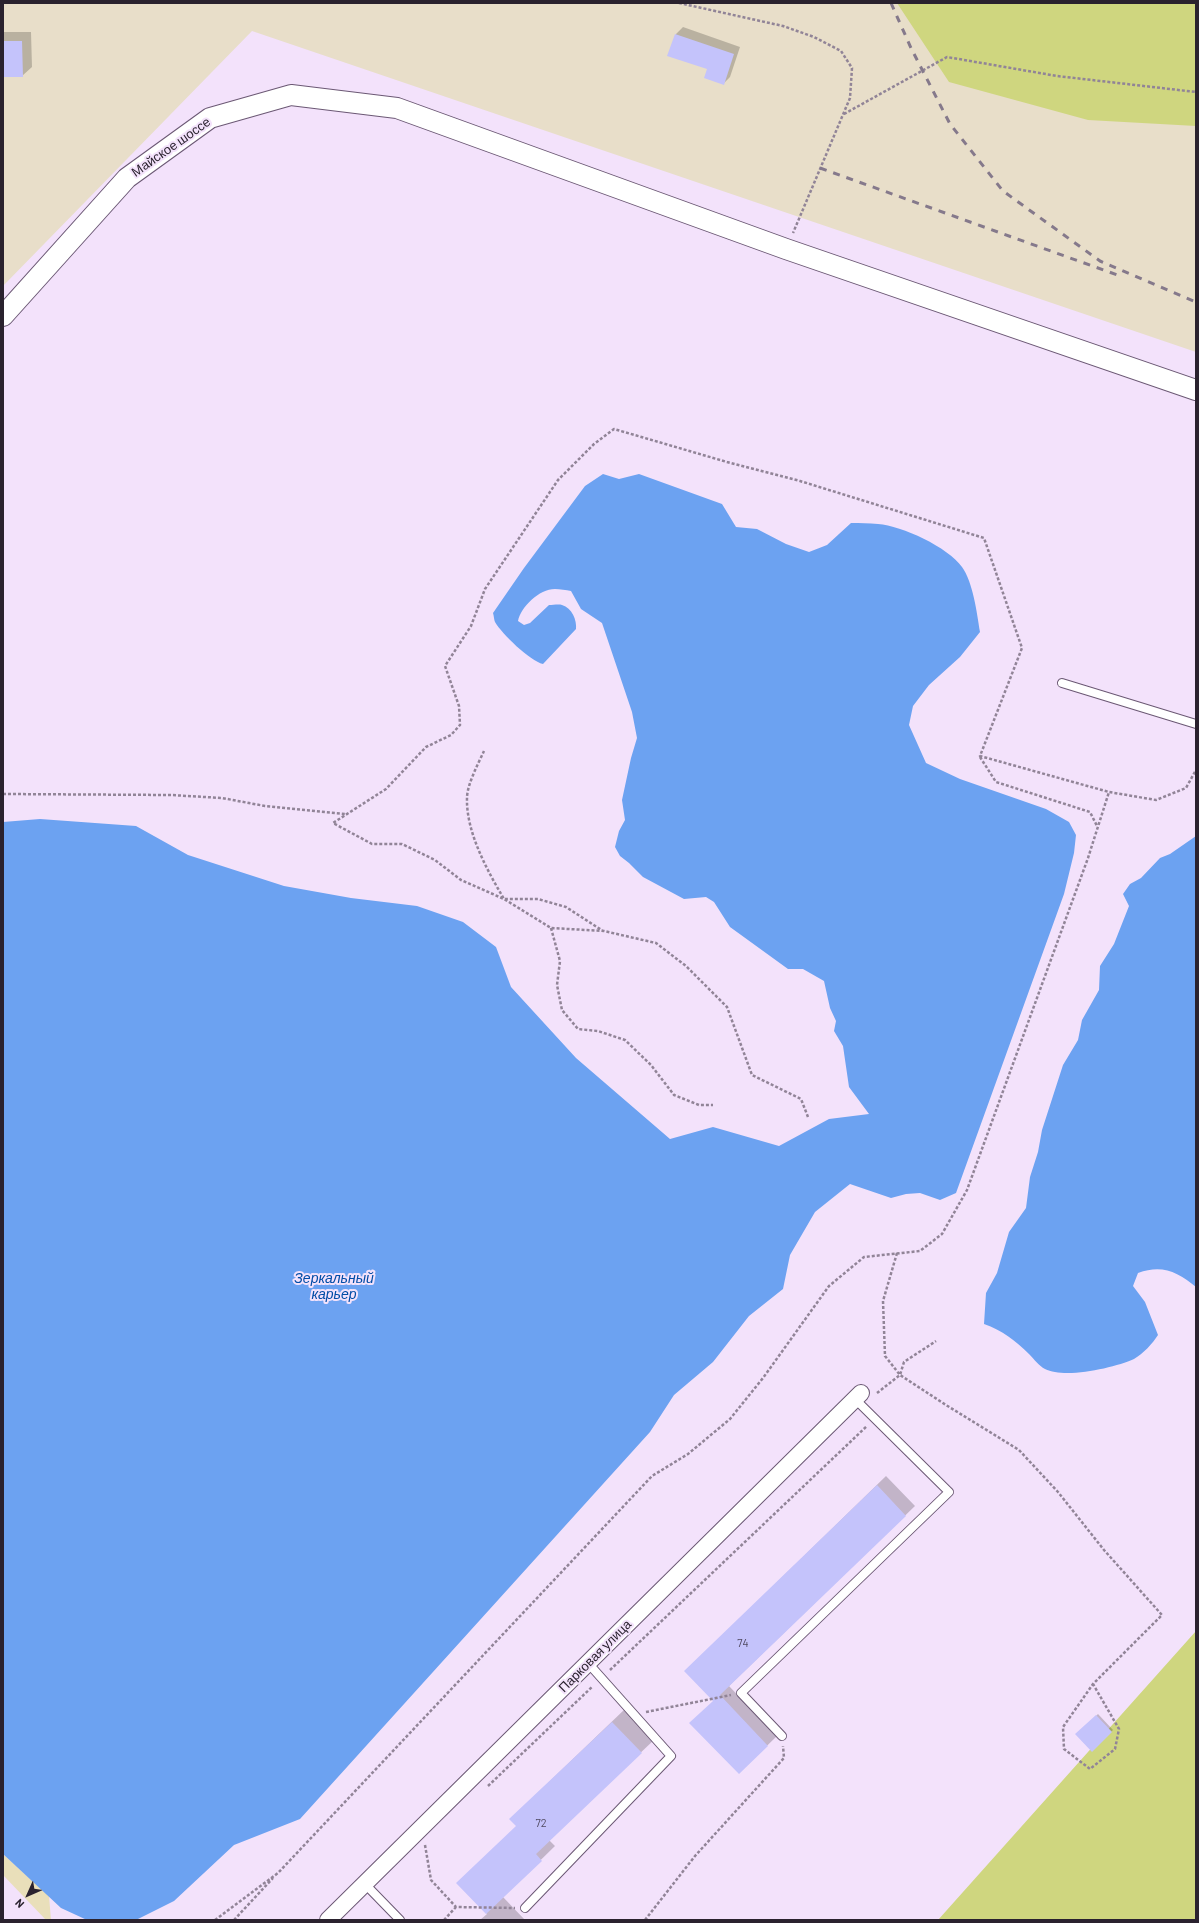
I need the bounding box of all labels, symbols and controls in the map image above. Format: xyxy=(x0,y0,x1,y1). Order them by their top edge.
street label: Майское шоссе xyxy=(129,114,213,180)
water label: Зеркальный карьер xyxy=(294,1270,374,1302)
street label: Парковая улица xyxy=(555,1616,635,1696)
house number: 74 xyxy=(737,1636,749,1650)
house number: 72 xyxy=(535,1816,547,1830)
north arrow xyxy=(8,1875,48,1915)
text: N xyxy=(12,1897,26,1911)

